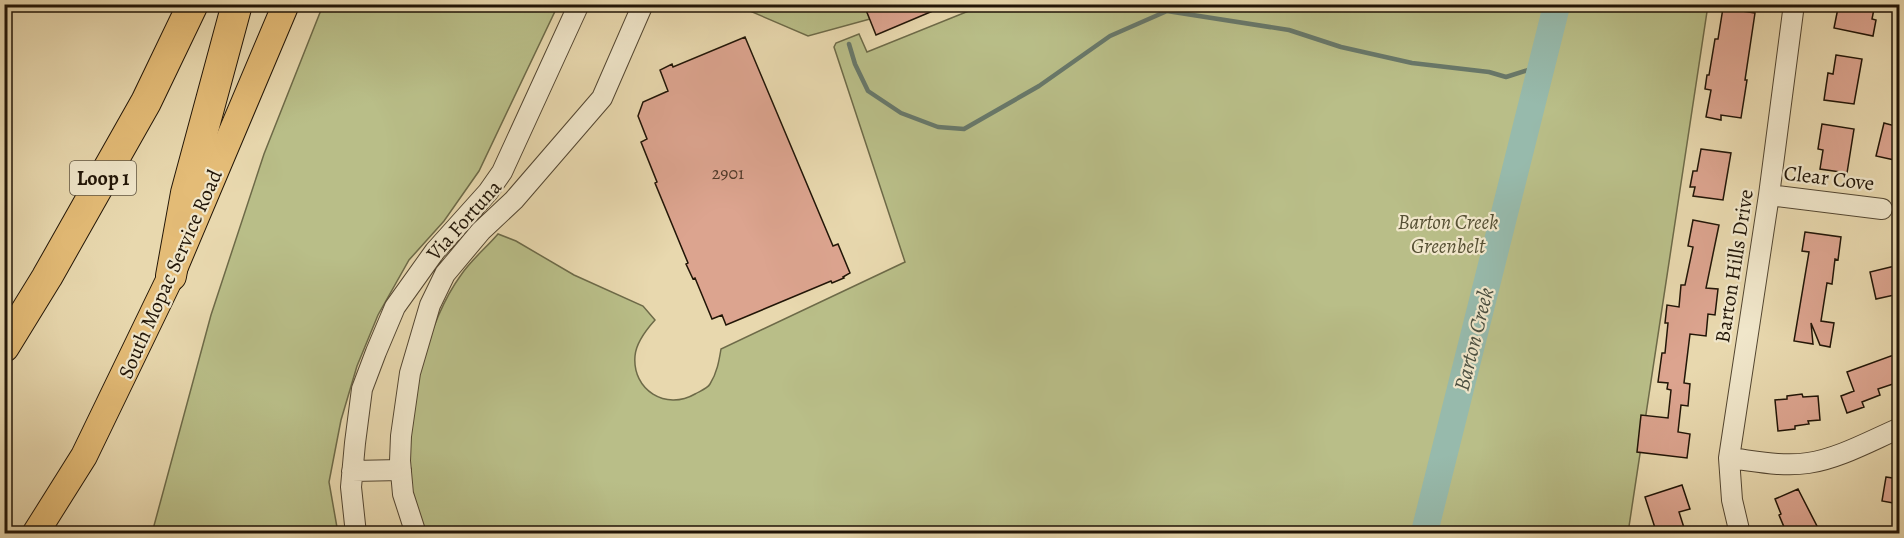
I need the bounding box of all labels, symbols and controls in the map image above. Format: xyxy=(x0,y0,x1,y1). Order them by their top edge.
street label: Clear Cove xyxy=(1782,159,1876,197)
road number: Loop 1 xyxy=(70,161,136,195)
house number: 2901 xyxy=(712,161,744,185)
street label: South Mopac Service Road xyxy=(111,164,229,383)
street label: Via Fortuna xyxy=(420,173,508,267)
street label: Barton Hills Drive xyxy=(1708,187,1760,345)
park label: Barton Creek Greenbelt xyxy=(1398,208,1498,260)
water label: Barton Creek xyxy=(1447,284,1501,394)

